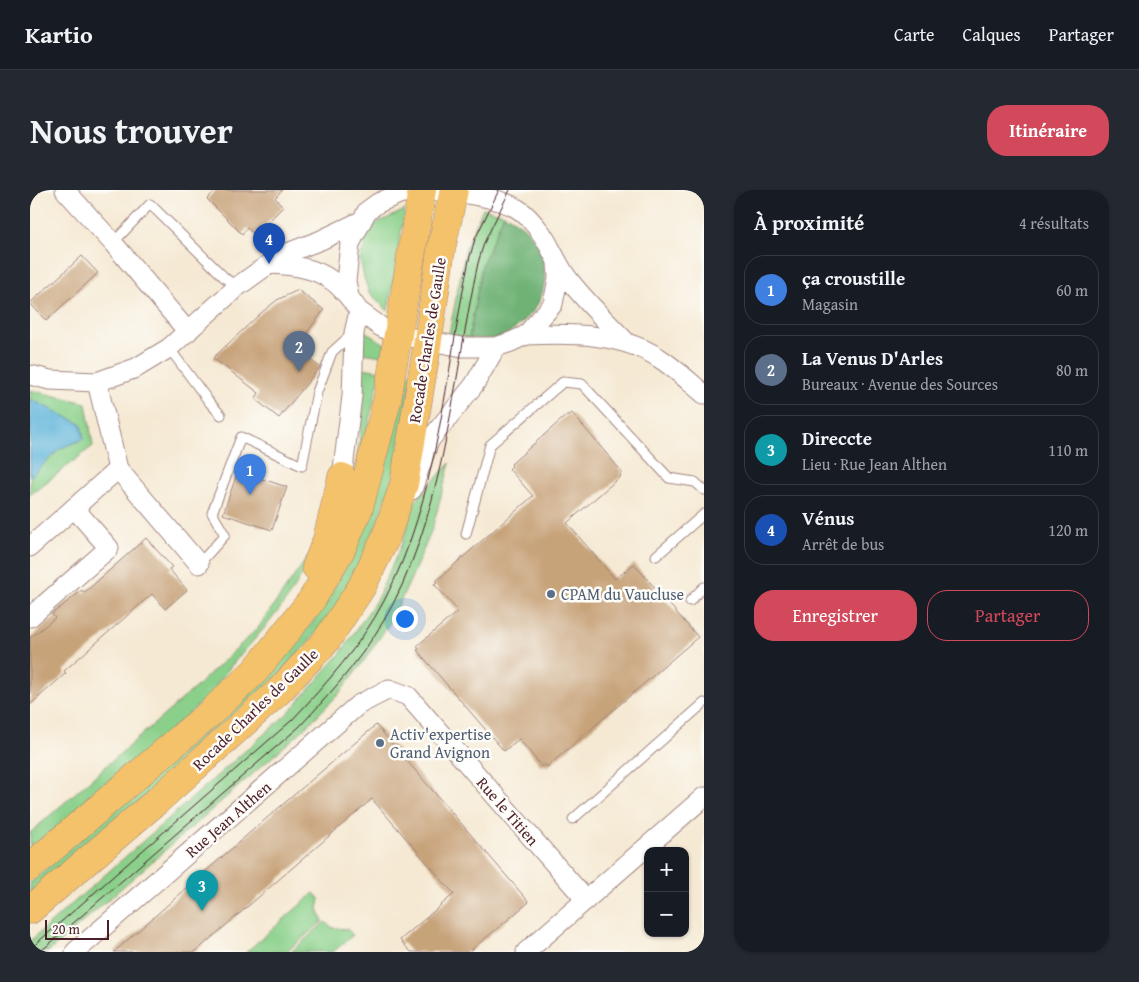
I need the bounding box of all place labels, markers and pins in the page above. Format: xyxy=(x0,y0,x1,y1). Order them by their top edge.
pin: 4 xyxy=(253,223,285,264)
pin: 2 xyxy=(283,331,315,372)
pin: 1 xyxy=(234,454,266,495)
place label: CPAM du Vaucluse xyxy=(561,582,684,606)
marker: CPAM du Vaucluse xyxy=(545,588,557,600)
place label: Activ'expertise Grand Avignon xyxy=(390,722,491,764)
marker: Activ'expertise Grand Avignon xyxy=(374,737,386,749)
pin: 3 xyxy=(186,870,218,911)

